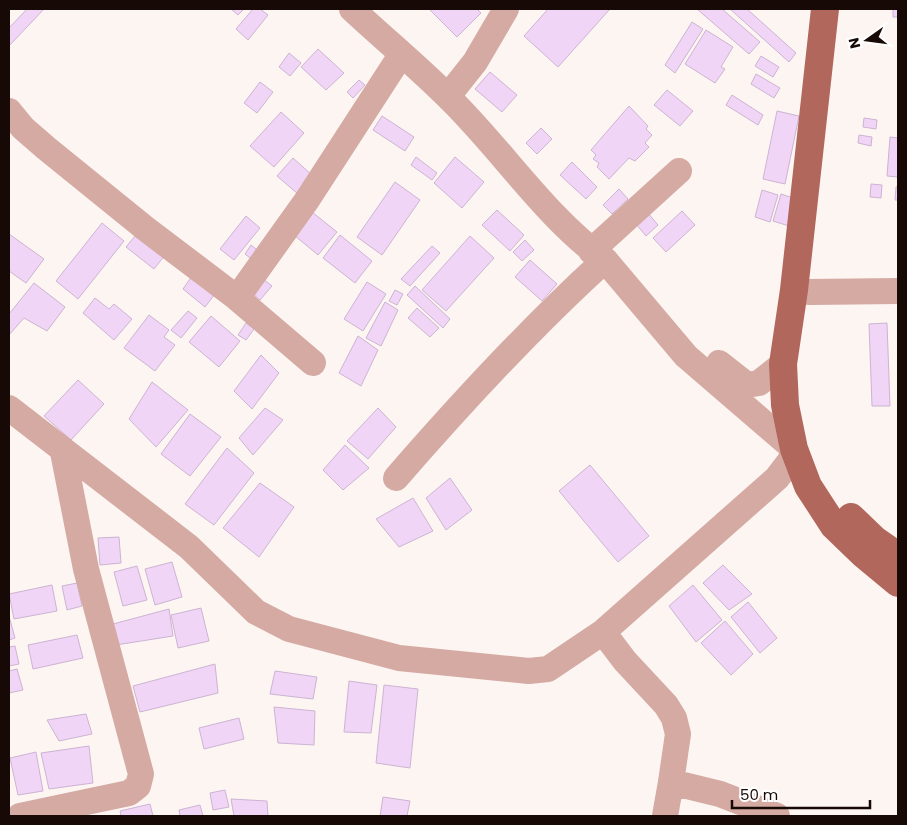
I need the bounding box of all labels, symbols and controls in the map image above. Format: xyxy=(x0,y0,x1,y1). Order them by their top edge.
north arrow xyxy=(842,15,892,65)
text: N xyxy=(843,36,865,51)
scale bar xyxy=(732,778,870,810)
text: 50 m xyxy=(740,784,778,805)

